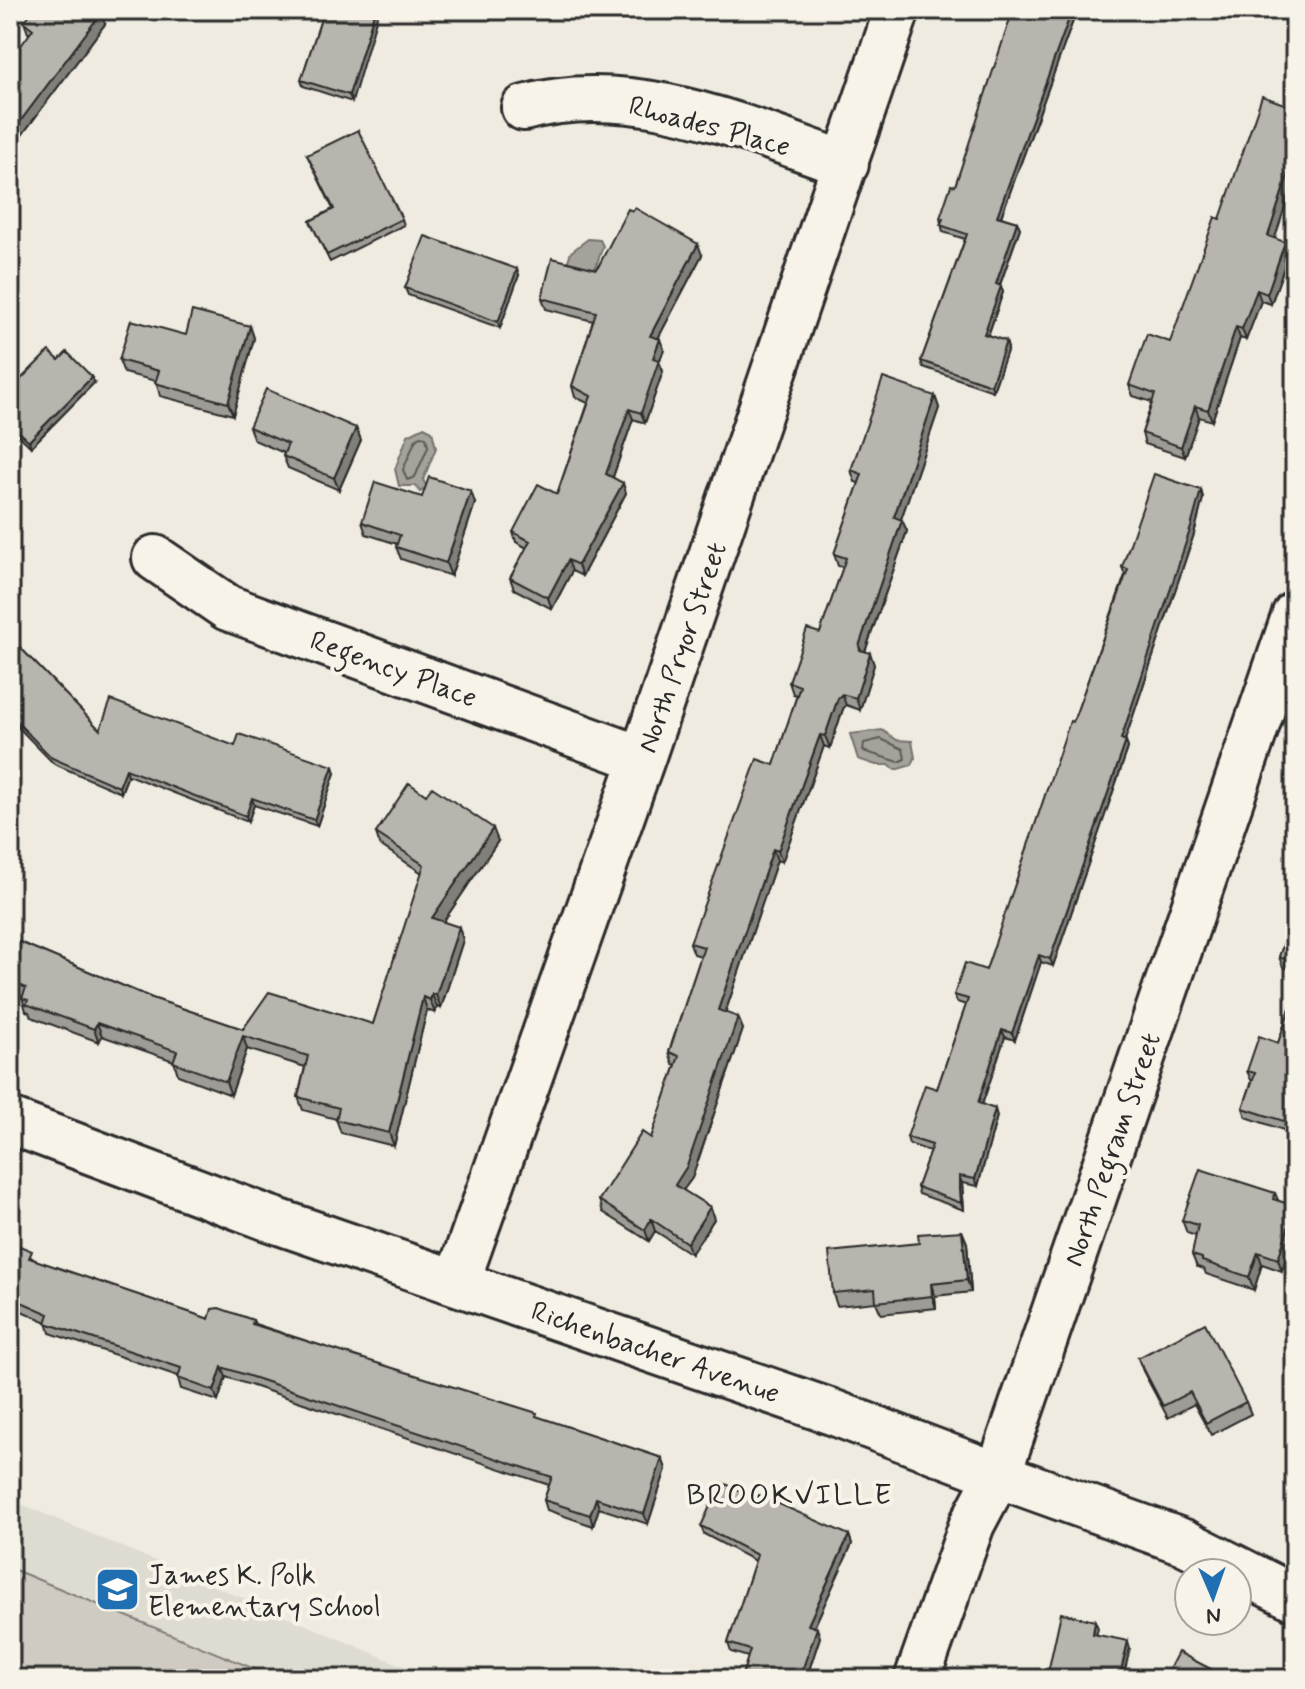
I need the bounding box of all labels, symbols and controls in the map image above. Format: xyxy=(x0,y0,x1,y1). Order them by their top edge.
street label: Rhoades Place xyxy=(624,88,794,167)
street label: North Pryor Street xyxy=(630,538,737,758)
street label: Regency Place xyxy=(303,623,482,721)
street label: North Pegram Street xyxy=(1056,1028,1174,1273)
street label: Richenbacher Avenue xyxy=(526,1293,784,1413)
district label: BROOKVILLE xyxy=(686,1476,894,1515)
north arrow xyxy=(1173,1557,1253,1637)
place label: James K. Polk Elementary School xyxy=(148,1558,381,1627)
school or university icon: James K. Polk Elementary School xyxy=(93,1566,141,1614)
text: N xyxy=(1206,1601,1221,1629)

